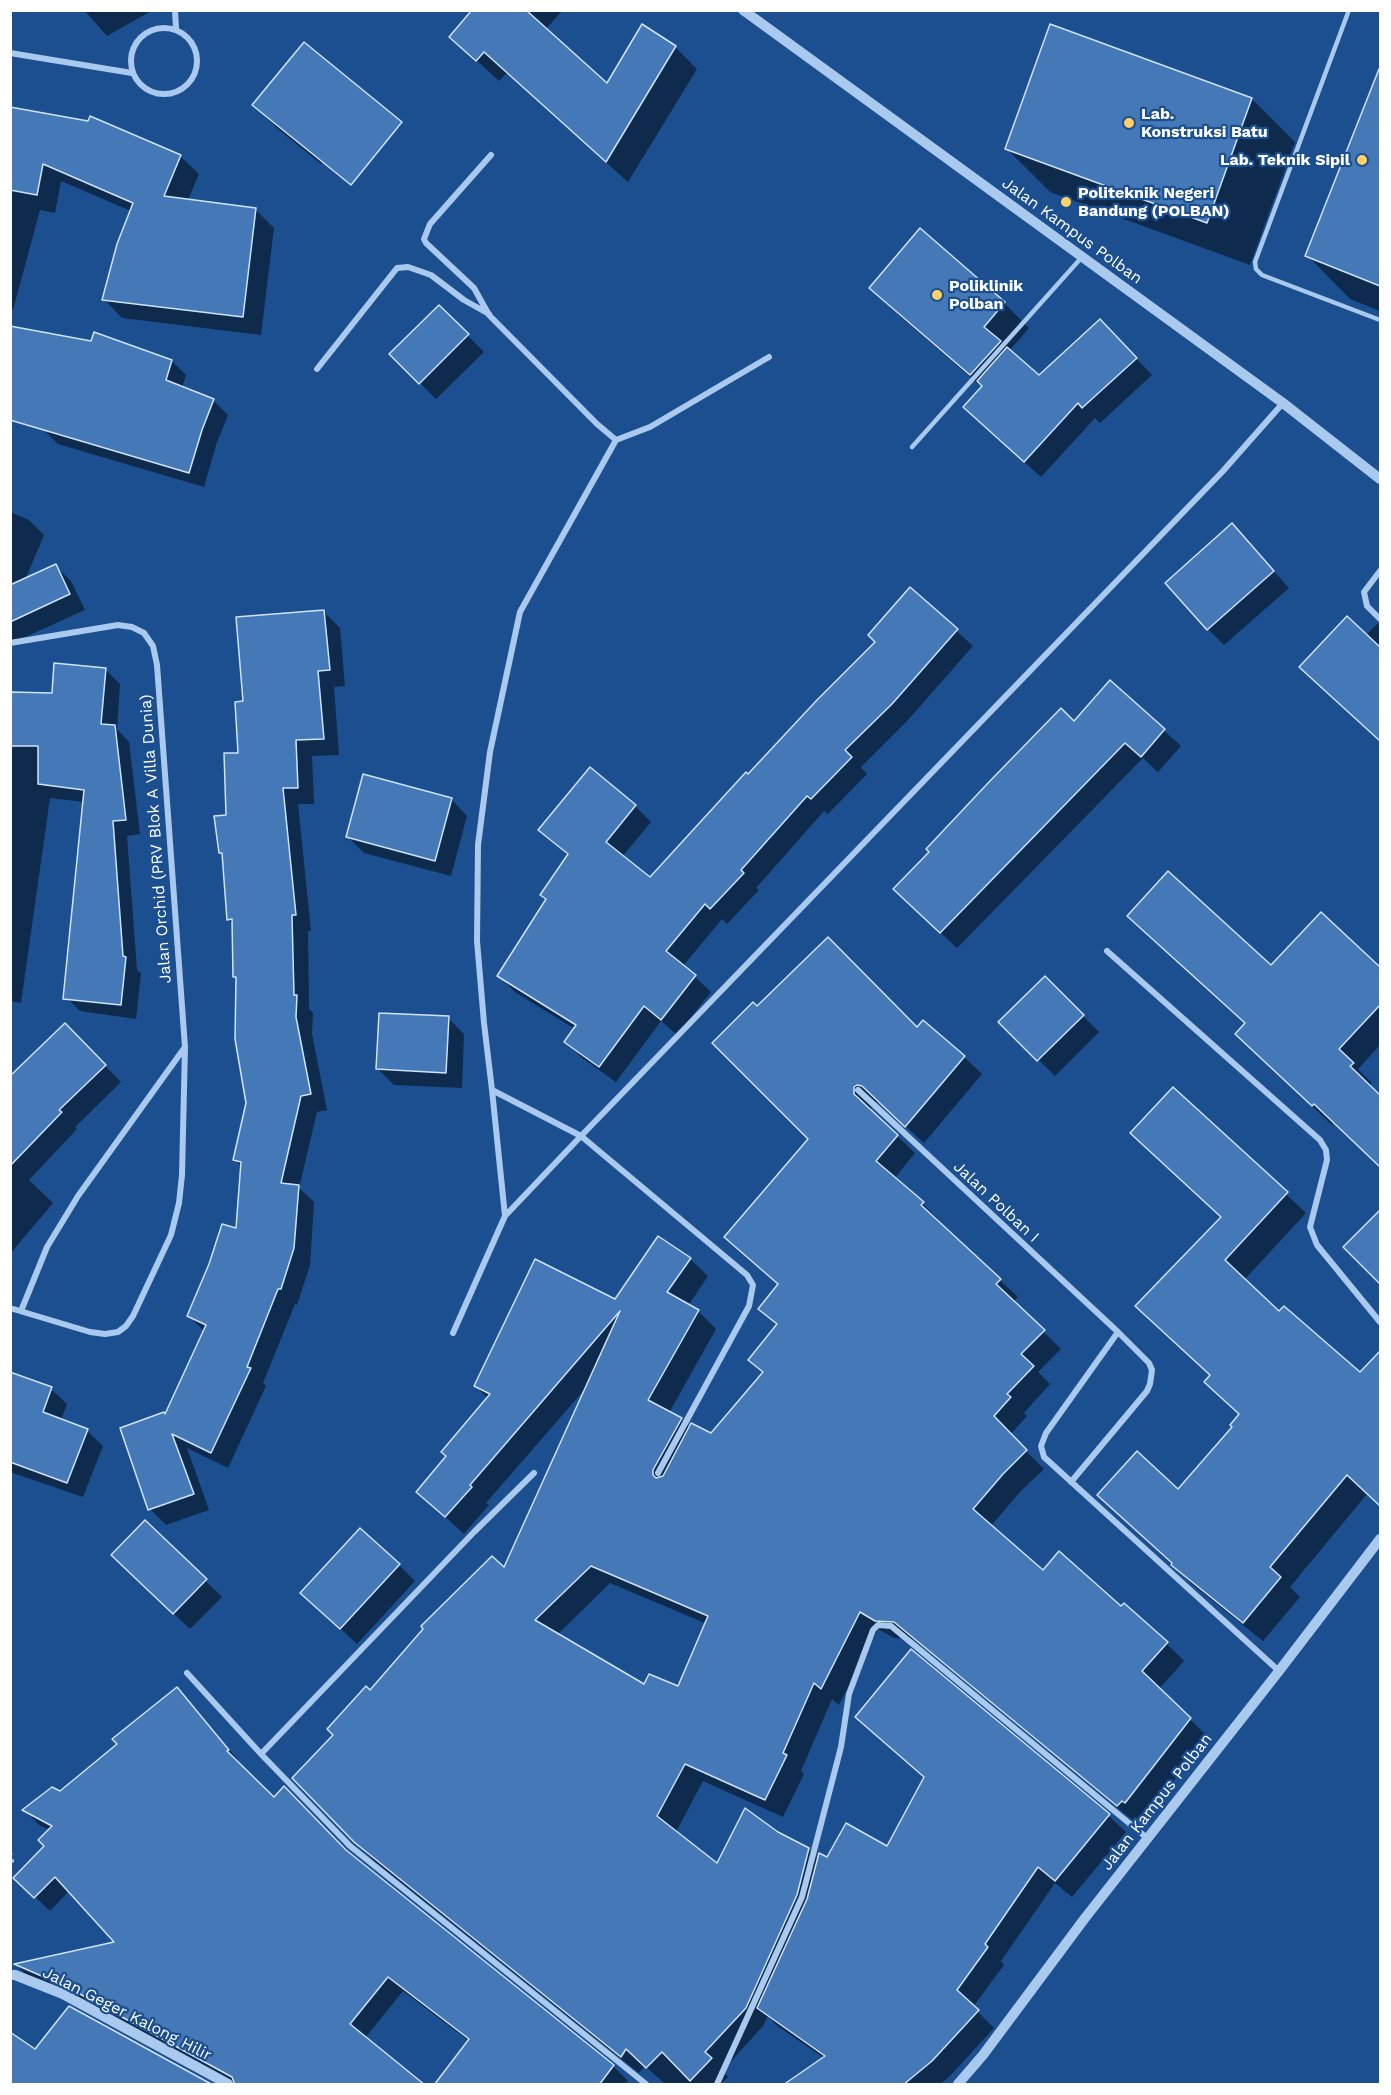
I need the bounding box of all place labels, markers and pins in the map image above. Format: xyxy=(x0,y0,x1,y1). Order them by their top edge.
place label: Lab. Konstruksi Batu xyxy=(1141,104,1268,142)
marker: Lab. Konstruksi Batu xyxy=(1122,116,1136,130)
place label: Lab. Teknik Sipil xyxy=(1220,150,1350,170)
marker: Lab. Teknik Sipil xyxy=(1355,153,1369,167)
place label: Politeknik Negeri Bandung (POLBAN) xyxy=(1078,183,1230,221)
marker: Politeknik Negeri Bandung (POLBAN) xyxy=(1059,195,1073,209)
place label: Poliklinik Polban xyxy=(949,276,1023,314)
marker: Poliklinik Polban xyxy=(930,288,944,302)

